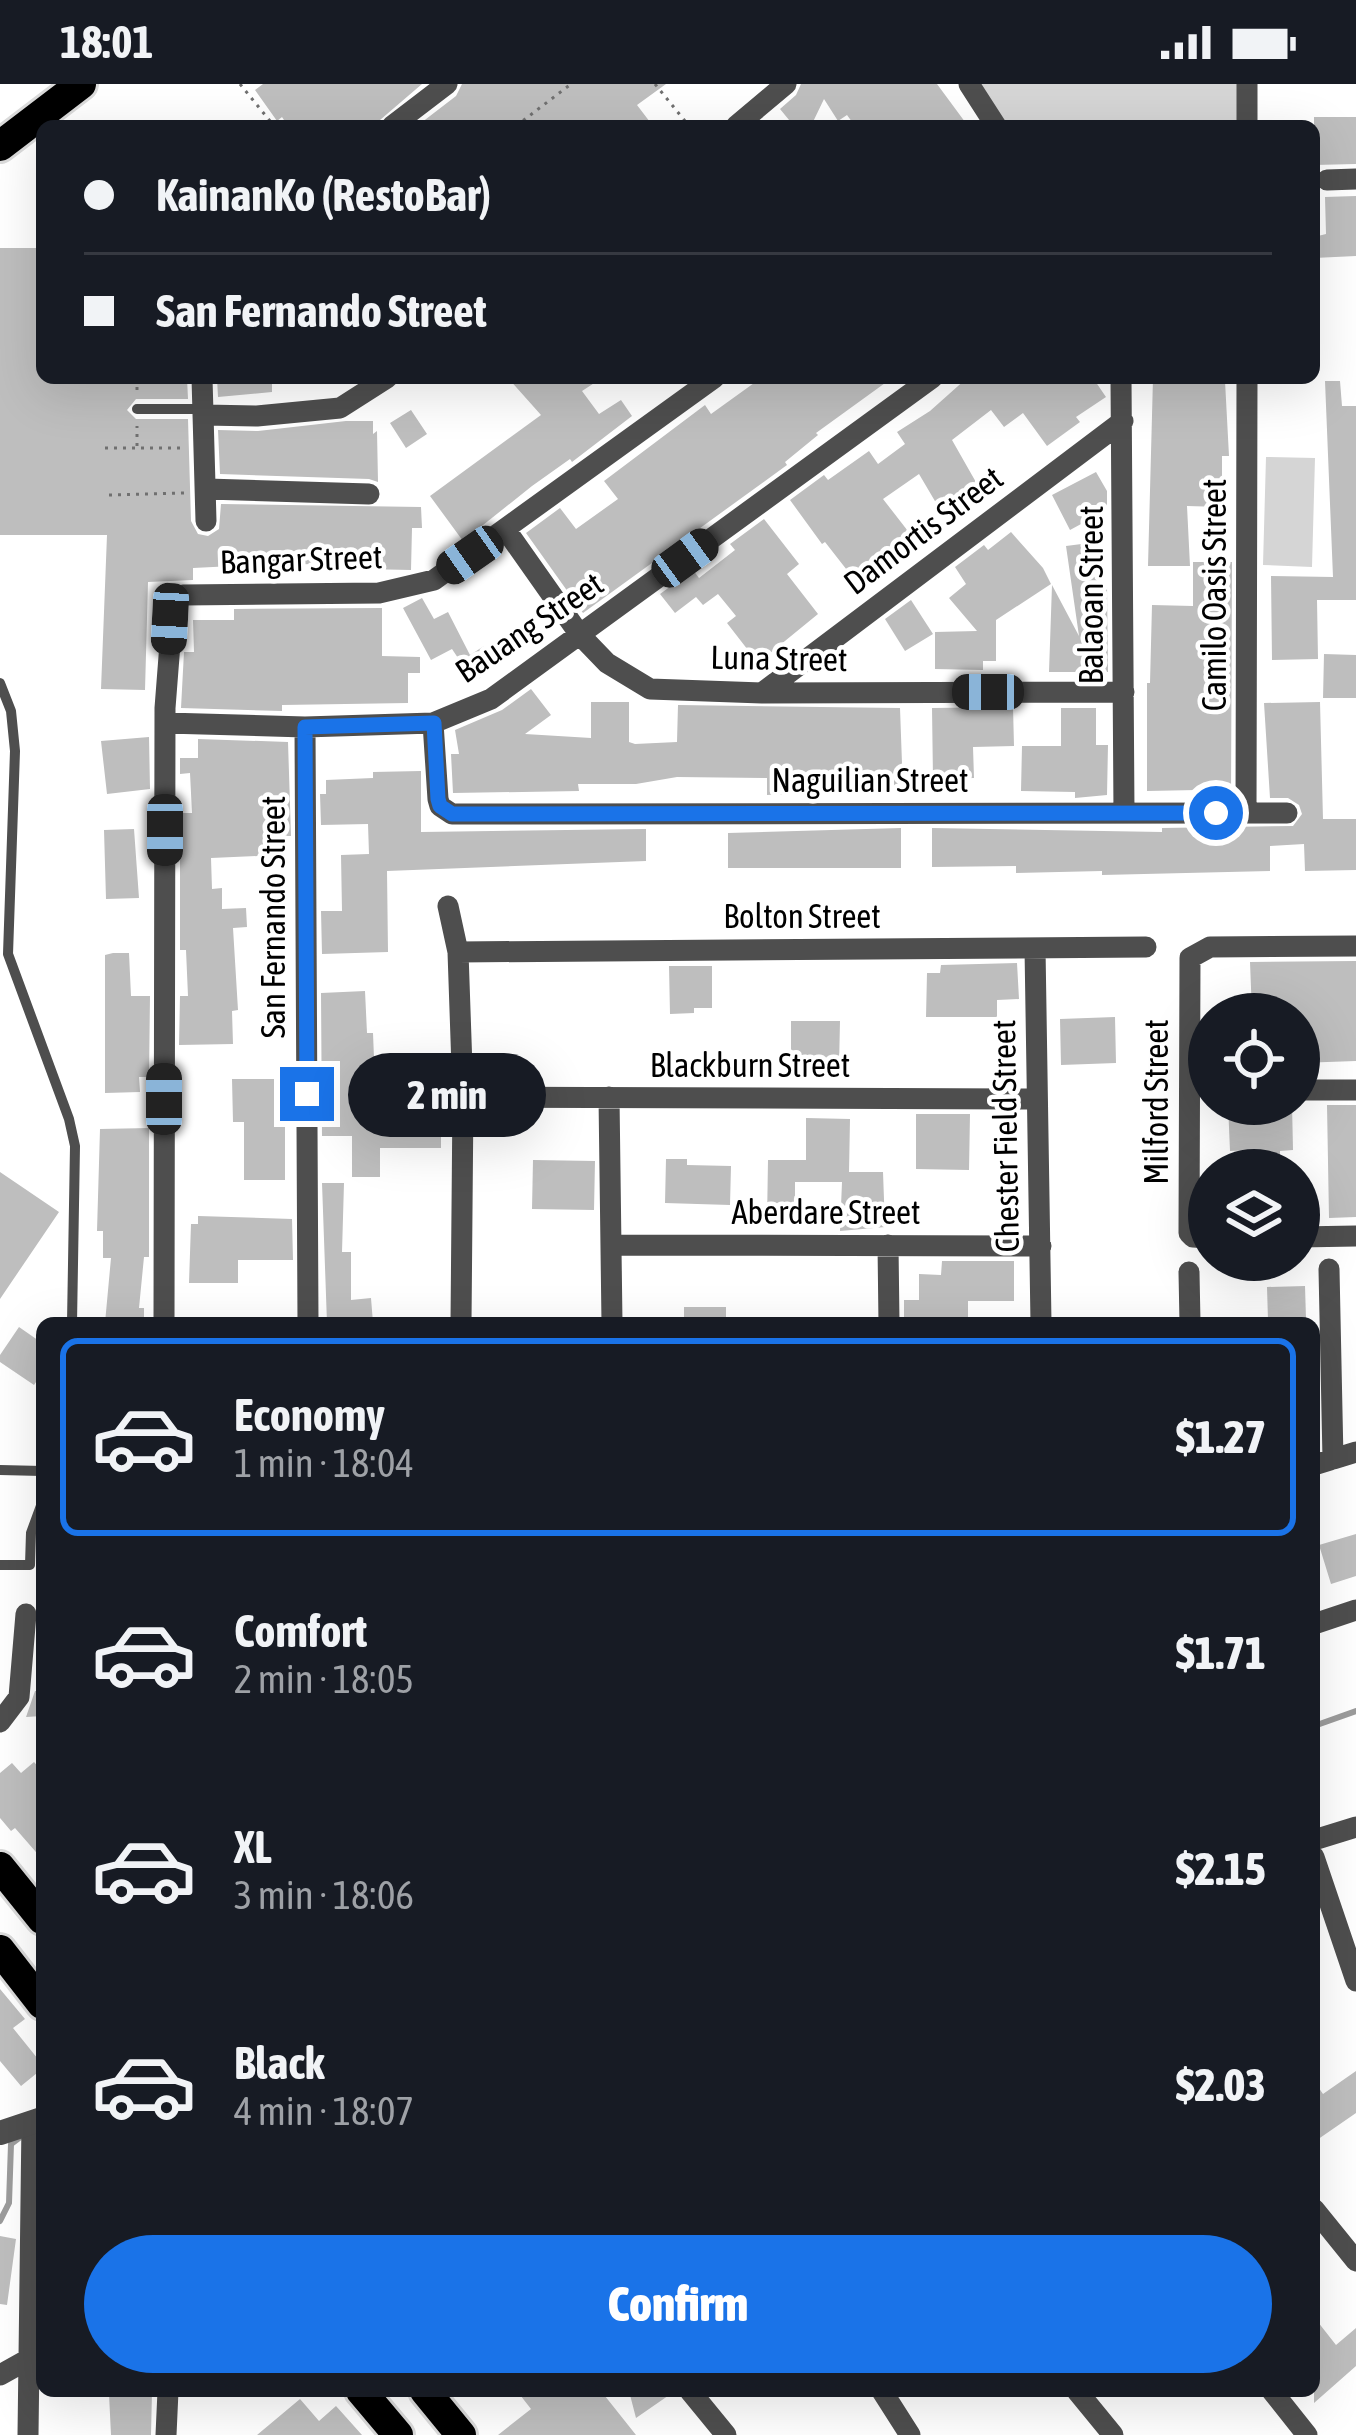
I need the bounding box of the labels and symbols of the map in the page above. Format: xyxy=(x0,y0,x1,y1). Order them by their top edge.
street label: Damortis Street xyxy=(836,458,1010,602)
street label: Camilo Oasis Street xyxy=(1195,479,1233,711)
street label: Balaoan Street xyxy=(1072,506,1110,684)
car xyxy=(430,520,510,590)
car xyxy=(645,522,725,594)
street label: Bangar Street xyxy=(219,537,383,581)
street label: Bauang Street xyxy=(448,564,610,690)
car xyxy=(150,582,190,656)
street label: Luna Street xyxy=(710,638,848,678)
car xyxy=(952,674,1024,710)
street label: Naguilian Street xyxy=(771,761,969,799)
route start xyxy=(1189,786,1243,840)
car xyxy=(147,794,183,866)
street label: San Fernando Street xyxy=(254,796,292,1038)
street label: Bolton Street xyxy=(723,897,881,935)
street label: Chester Field Street xyxy=(984,1019,1026,1253)
street label: Milford Street xyxy=(1137,1019,1175,1185)
street label: Blackburn Street xyxy=(650,1046,850,1084)
callout: 2 min xyxy=(349,1052,547,1136)
car xyxy=(146,1063,182,1135)
route end xyxy=(280,1067,334,1121)
street label: Aberdare Street xyxy=(731,1193,921,1231)

